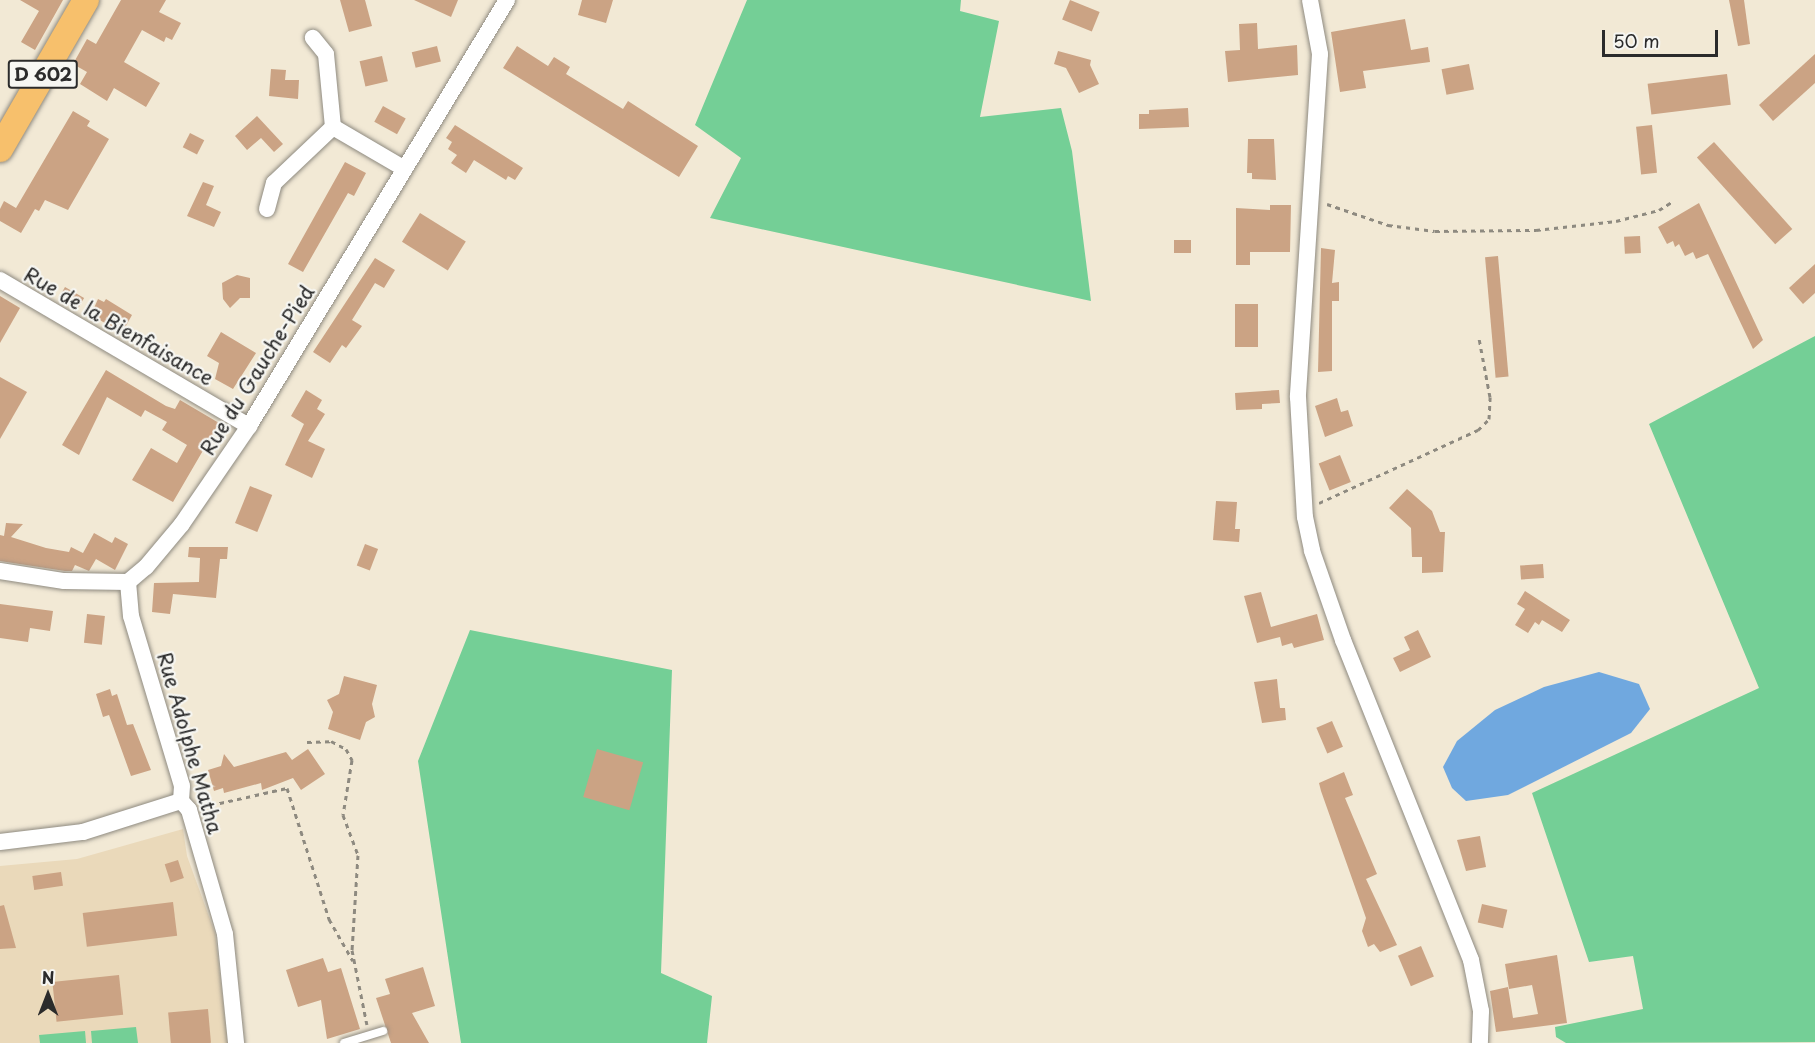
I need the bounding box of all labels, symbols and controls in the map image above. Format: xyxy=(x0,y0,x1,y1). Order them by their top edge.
scale bar xyxy=(1605,18,1720,56)
text: 50 m xyxy=(1613,27,1660,54)
road number: D 602 xyxy=(7,59,79,89)
street label: Rue de la Bienfaisance xyxy=(18,261,220,391)
street label: Rue du Gauche-Pied xyxy=(194,280,320,460)
street label: Rue Adolphe Matha xyxy=(152,649,228,837)
north arrow xyxy=(18,965,78,1025)
text: N xyxy=(42,965,54,989)

